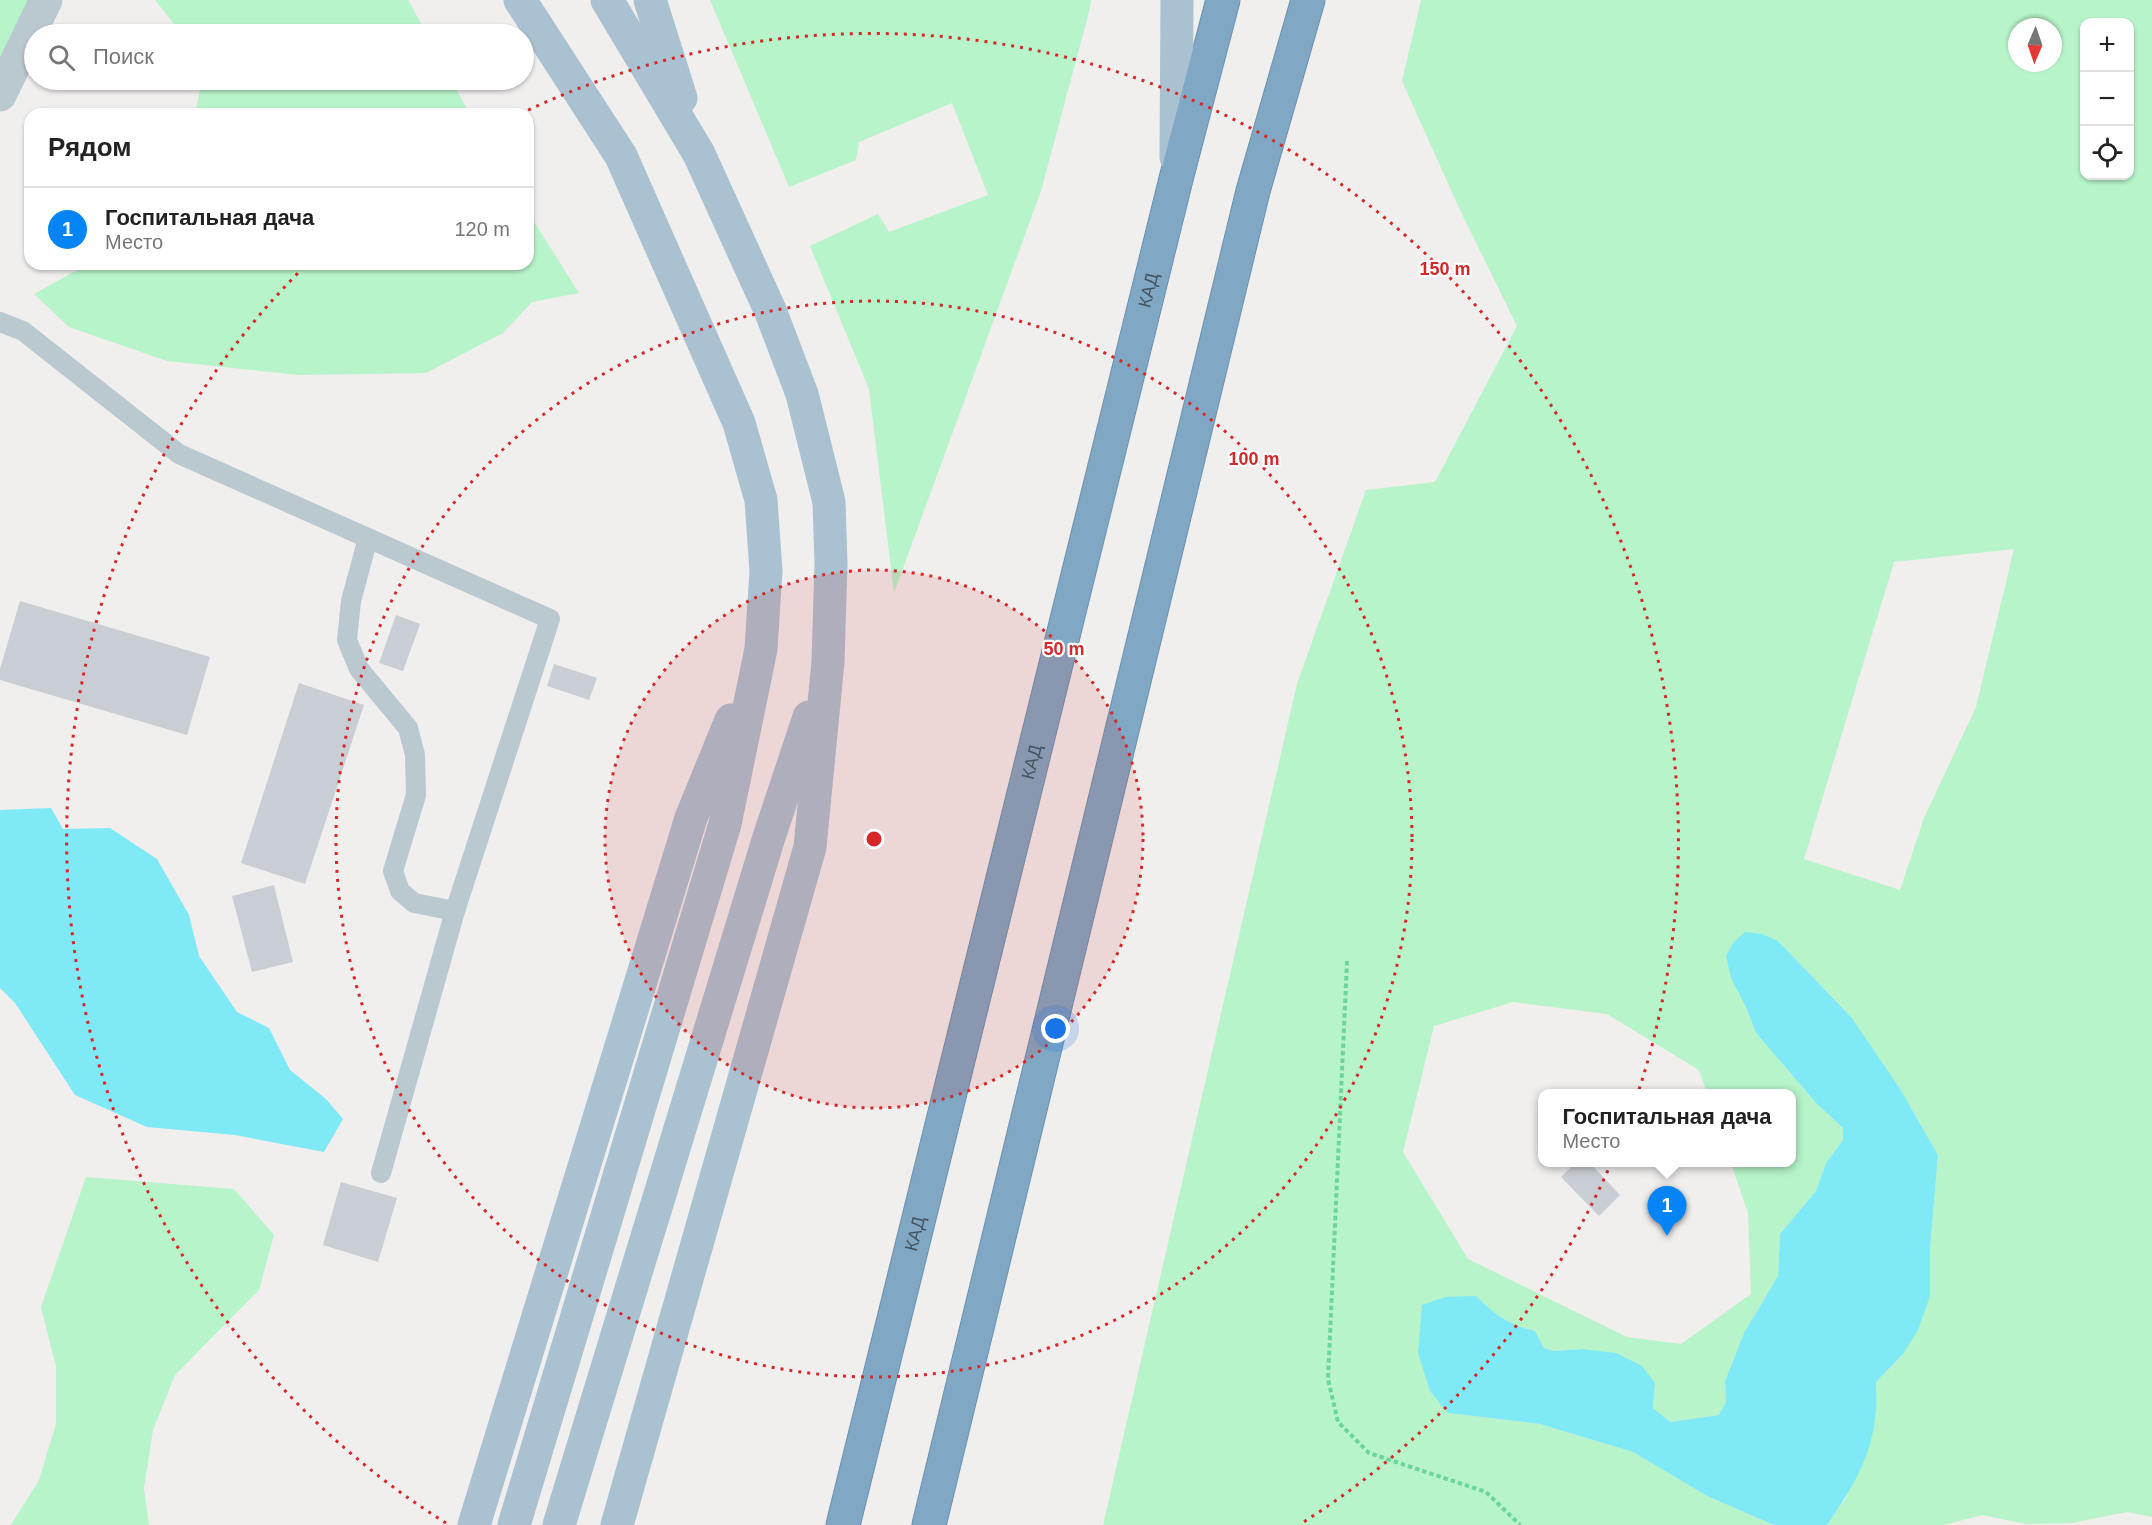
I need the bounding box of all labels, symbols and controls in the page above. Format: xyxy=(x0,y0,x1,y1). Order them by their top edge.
north arrow xyxy=(2008,18,2062,72)
map controls xyxy=(2080,18,2134,180)
button: + xyxy=(2080,18,2134,72)
search box xyxy=(24,24,534,90)
icon: search xyxy=(45,41,78,74)
text: Поиск xyxy=(93,44,154,69)
button: − xyxy=(2080,72,2134,126)
button: locate xyxy=(2080,126,2134,180)
text: Рядом xyxy=(48,132,131,162)
text: Госпитальная дача xyxy=(105,205,314,230)
text: 1 xyxy=(62,218,73,240)
text: 120 m xyxy=(454,218,510,240)
text: Место xyxy=(105,231,163,253)
text: 150 m xyxy=(1419,259,1471,279)
street label: КАД xyxy=(1135,271,1162,310)
text: 100 m xyxy=(1228,449,1280,469)
text: 50 m xyxy=(1043,639,1085,659)
street label: КАД xyxy=(1018,742,1046,782)
centre of rings xyxy=(864,829,884,849)
your location xyxy=(1041,1014,1070,1043)
popup xyxy=(1538,1089,1796,1167)
text: Госпитальная дача xyxy=(1562,1104,1772,1129)
text: Место xyxy=(1562,1130,1620,1152)
pin: 1 xyxy=(1648,1186,1686,1236)
street label: КАД xyxy=(901,1214,929,1253)

